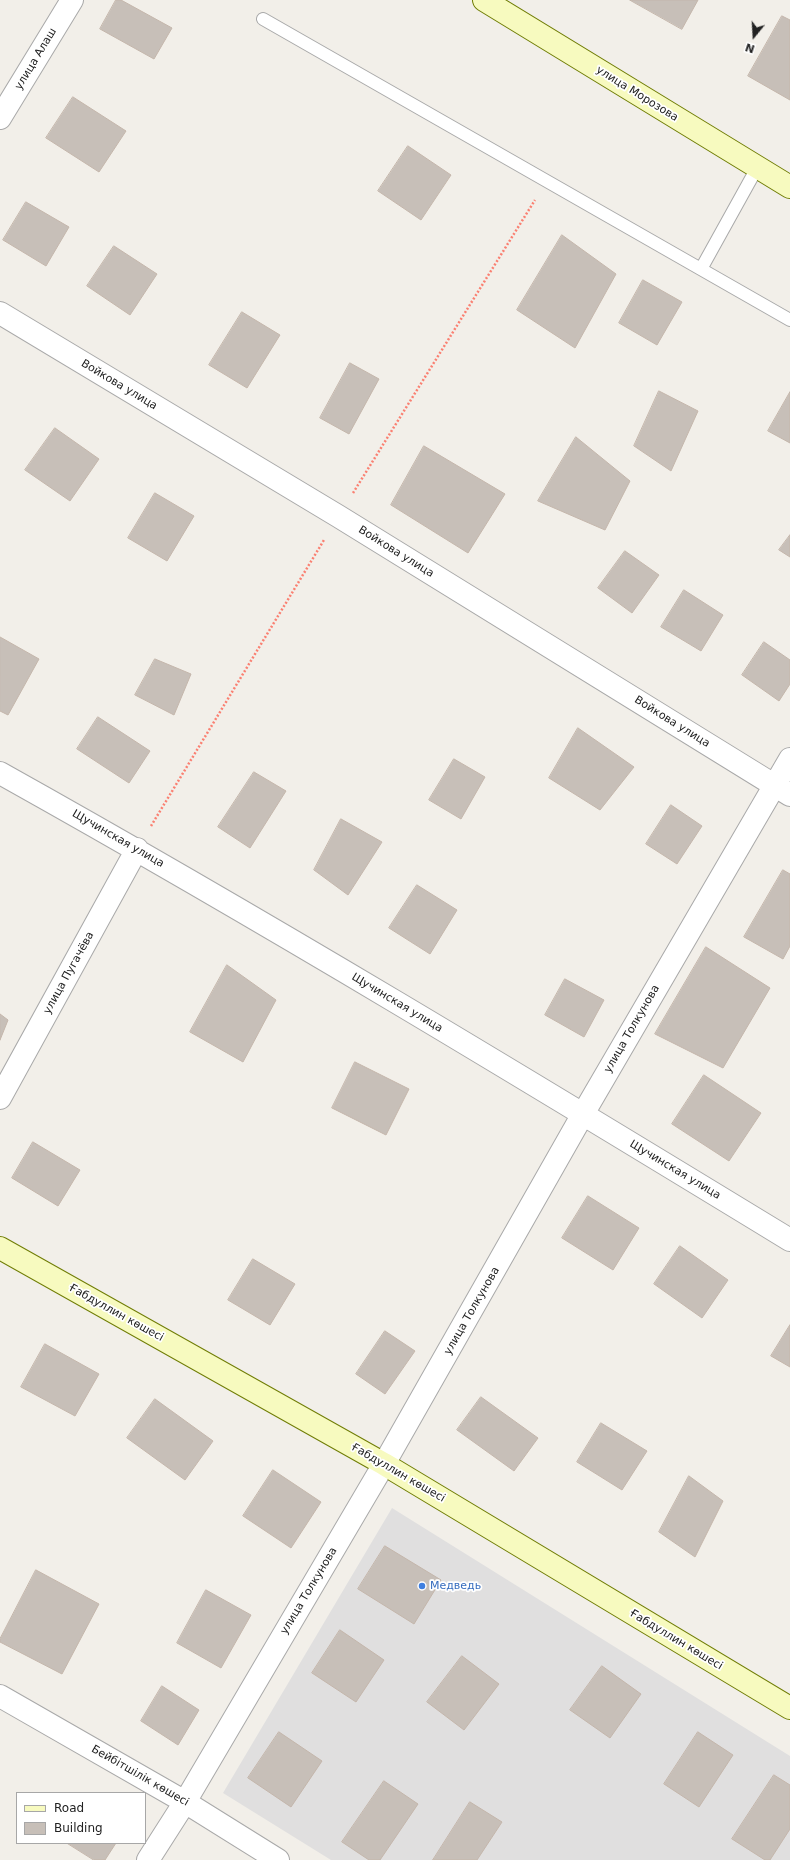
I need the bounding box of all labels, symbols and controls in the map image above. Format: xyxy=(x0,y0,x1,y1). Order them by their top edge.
north arrow xyxy=(734,16,774,56)
street label: улица Алаш xyxy=(12,26,60,92)
text: N xyxy=(744,40,757,55)
street label: улица Морозова xyxy=(594,63,680,125)
street label: Войкова улица xyxy=(79,357,159,413)
street label: Войкова улица xyxy=(356,524,436,580)
street label: Войкова улица xyxy=(632,694,712,750)
street label: Щучинская улица xyxy=(70,807,166,871)
street label: улица Пугачёва xyxy=(41,929,97,1017)
street label: Щучинская улица xyxy=(349,971,445,1035)
street label: улица Толкунова xyxy=(601,983,663,1075)
street label: Щучинская улица xyxy=(627,1138,723,1202)
street label: улица Толкунова xyxy=(441,1265,503,1357)
street label: Ғабдуллин көшесі xyxy=(66,1281,166,1345)
street label: Ғабдуллин көшесі xyxy=(349,1441,447,1505)
street label: улица Толкунова xyxy=(278,1545,340,1637)
place label: Медведь xyxy=(430,1579,481,1593)
marker: Медведь xyxy=(417,1581,427,1591)
street label: Ғабдуллин көшесі xyxy=(627,1607,725,1673)
street label: Бейбітшілік көшесі xyxy=(89,1743,191,1809)
legend xyxy=(16,1792,146,1844)
text: Road xyxy=(54,1801,84,1815)
text: Building xyxy=(54,1821,103,1835)

